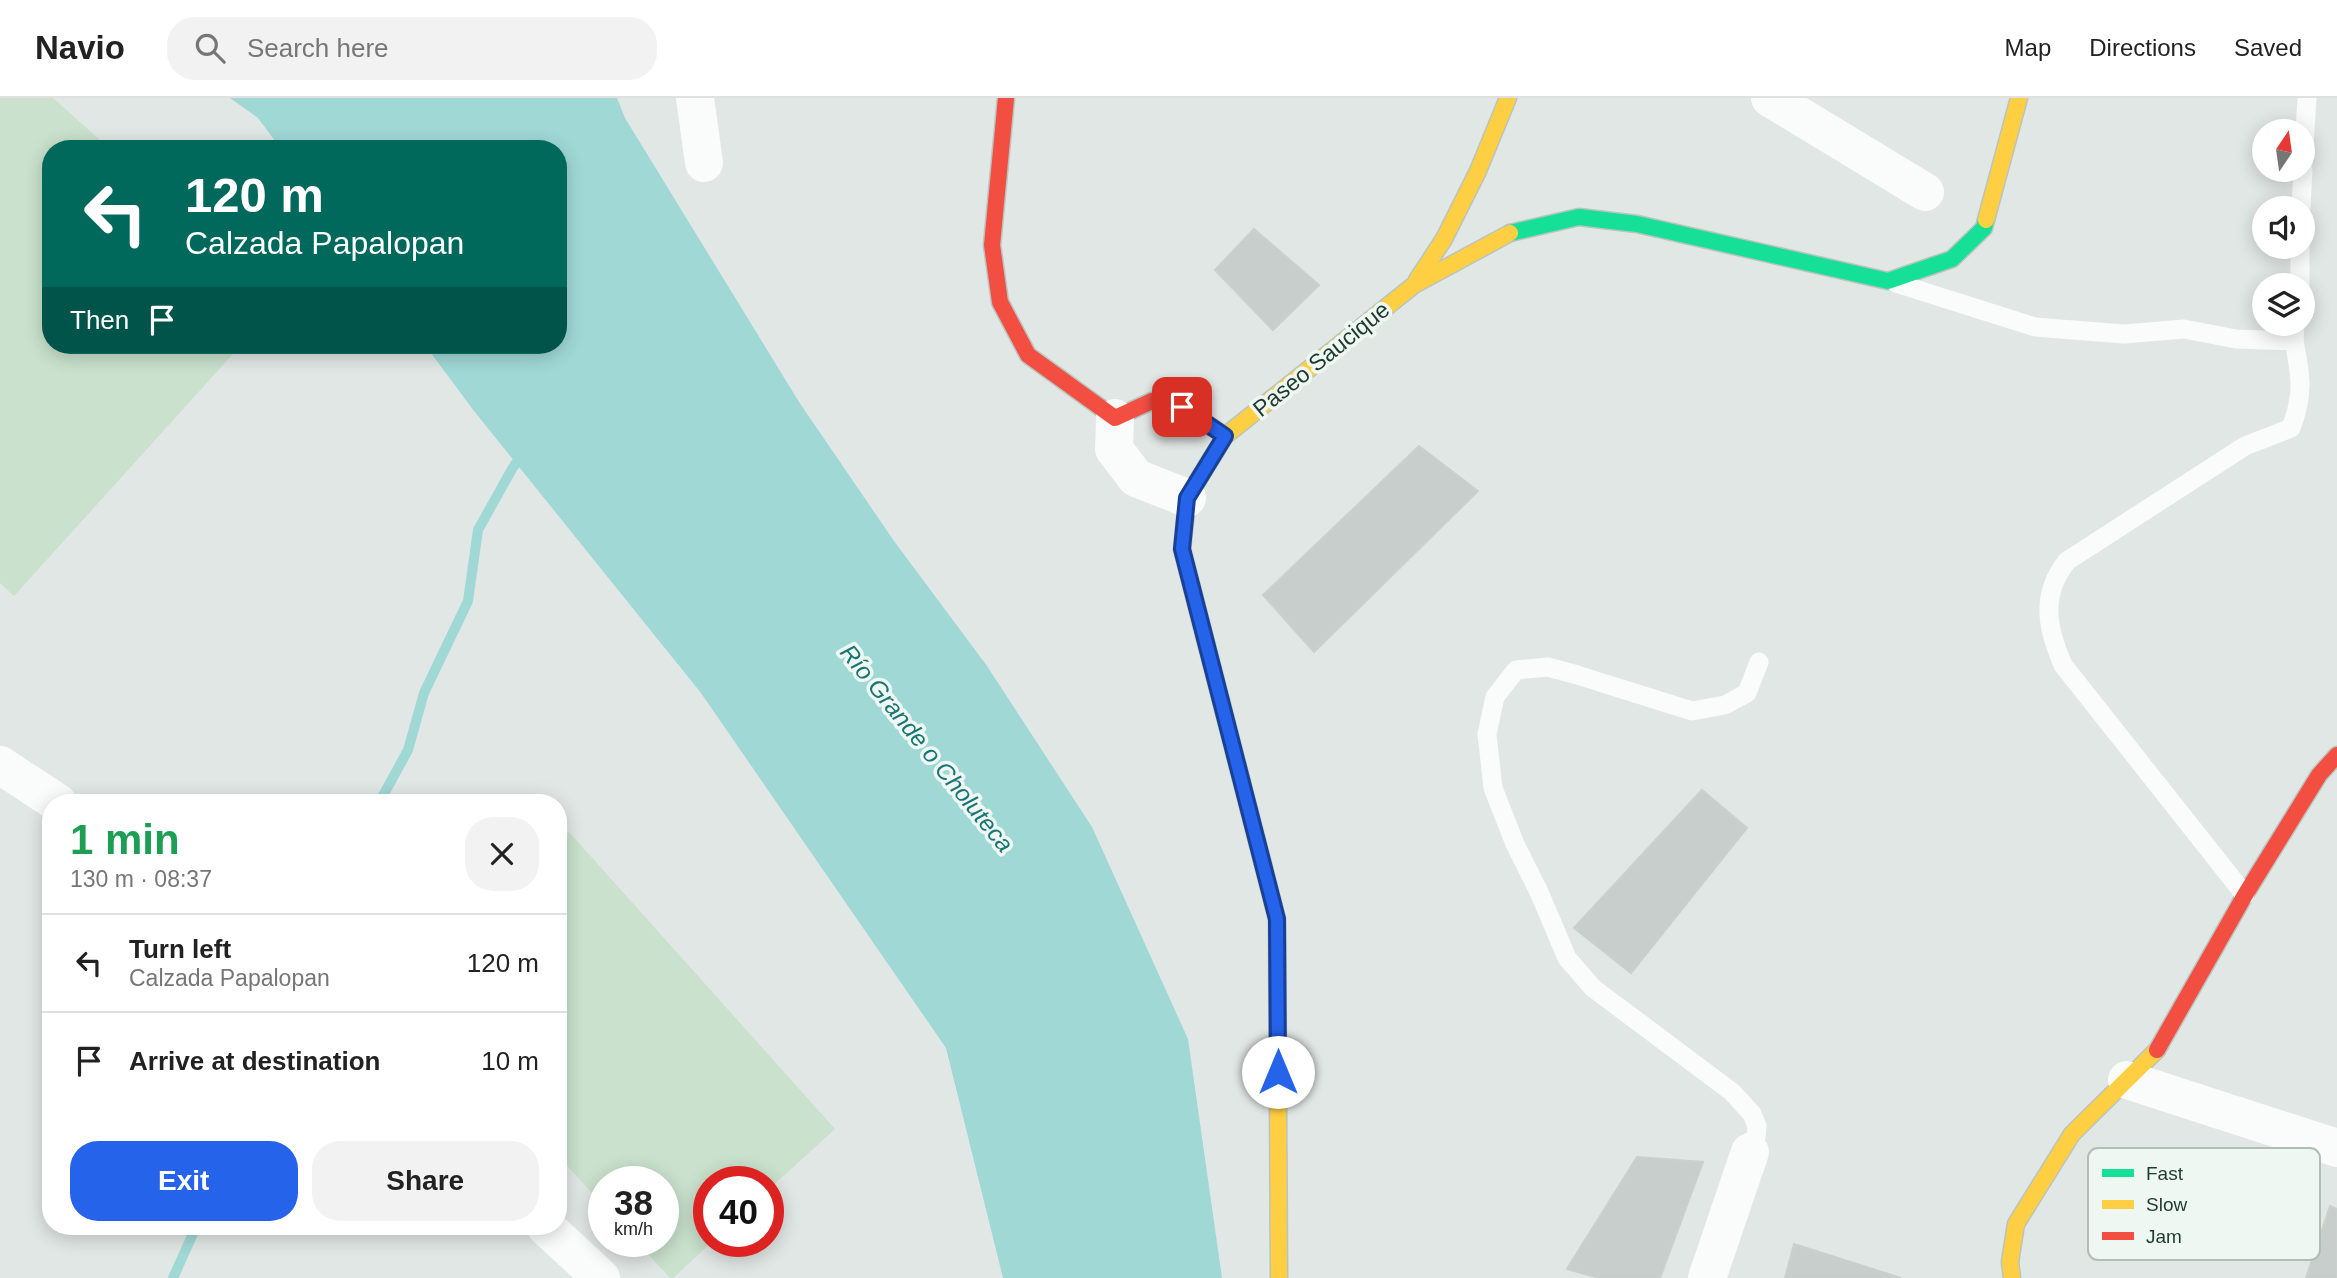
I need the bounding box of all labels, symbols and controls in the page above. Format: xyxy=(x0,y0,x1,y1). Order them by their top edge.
search box xyxy=(167,17,657,80)
text: Navio xyxy=(35,29,125,66)
icon: search xyxy=(191,29,229,67)
text: Search here xyxy=(247,33,389,63)
text: Map xyxy=(2005,34,2051,61)
text: Directions xyxy=(2089,34,2196,61)
text: Saved xyxy=(2234,34,2302,61)
north arrow xyxy=(2252,119,2315,182)
map controls xyxy=(2252,119,2315,336)
icon: left xyxy=(70,168,161,259)
text: 120 m xyxy=(185,168,324,222)
button: sound xyxy=(2252,196,2315,259)
text: Calzada Papalopan xyxy=(185,225,464,261)
button: layers xyxy=(2252,273,2315,336)
street label: Paseo Saucique xyxy=(1248,296,1394,422)
icon: arrive xyxy=(143,301,181,339)
text: Then xyxy=(70,305,129,335)
pin xyxy=(1152,377,1212,437)
icon: arrive xyxy=(1163,388,1201,426)
water label: Río Grande o Choluteca xyxy=(835,639,1019,857)
text: 1 min xyxy=(70,816,180,863)
button: close xyxy=(465,817,539,891)
text: 130 m · 08:37 xyxy=(70,866,212,892)
text: Turn left xyxy=(129,934,231,964)
icon: left xyxy=(70,944,108,982)
text: 120 m xyxy=(467,948,539,978)
text: Calzada Papalopan xyxy=(129,965,330,991)
position arrow xyxy=(1241,1035,1315,1109)
icon: arrive xyxy=(70,1042,108,1080)
text: Arrive at destination xyxy=(129,1046,380,1076)
text: 10 m xyxy=(481,1046,539,1076)
button: Exit xyxy=(70,1141,298,1221)
button: Share xyxy=(312,1141,539,1221)
legend xyxy=(2088,1148,2320,1260)
text: Fast xyxy=(2146,1163,2184,1184)
speed limit sign: 40 xyxy=(693,1166,784,1257)
text: 38 xyxy=(614,1183,653,1222)
text: Slow xyxy=(2146,1194,2187,1215)
text: km/h xyxy=(614,1219,653,1239)
text: Jam xyxy=(2146,1226,2182,1247)

